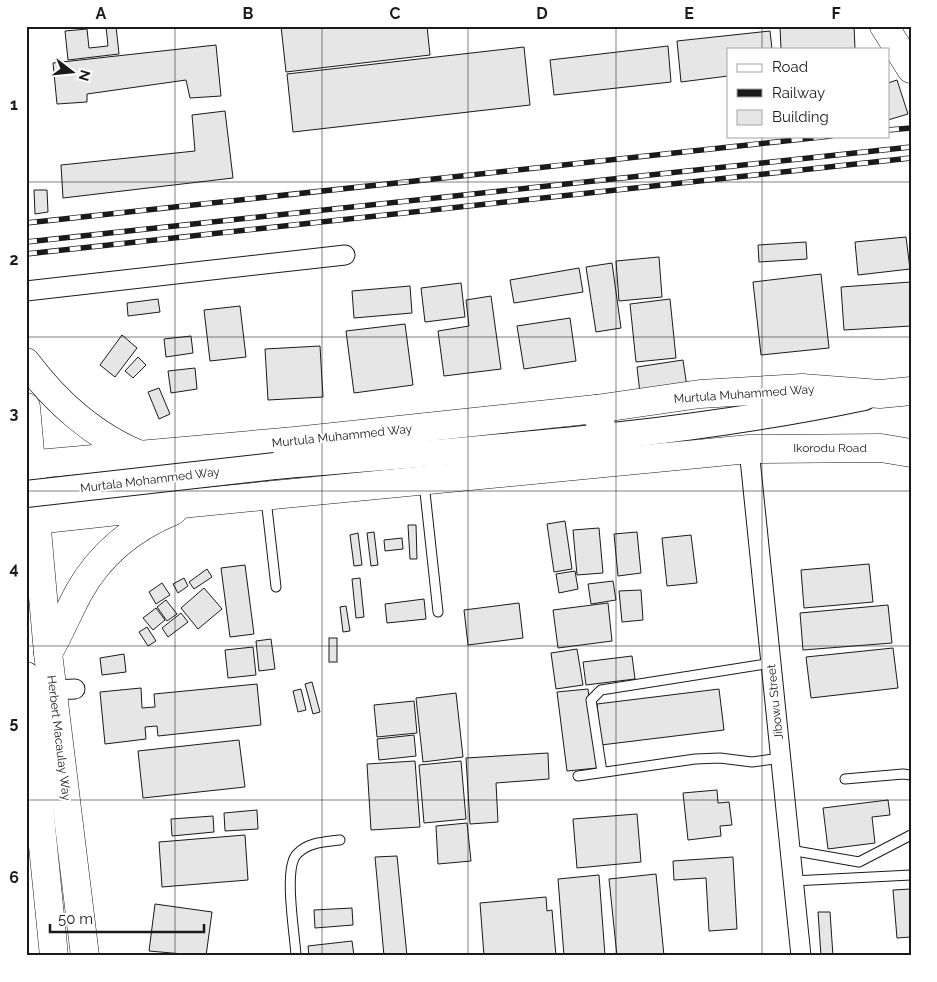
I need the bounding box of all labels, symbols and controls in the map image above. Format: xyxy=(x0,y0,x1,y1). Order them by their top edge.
text: A xyxy=(96,4,107,23)
text: B xyxy=(243,4,254,23)
text: C xyxy=(390,4,401,23)
text: D xyxy=(536,4,548,23)
text: E xyxy=(684,4,694,23)
text: F xyxy=(831,4,841,23)
north arrow xyxy=(48,48,98,98)
legend xyxy=(727,48,890,138)
text: Road xyxy=(772,58,808,76)
text: N xyxy=(75,68,94,83)
text: Railway xyxy=(772,84,825,102)
text: 1 xyxy=(10,95,18,114)
text: Building xyxy=(772,108,829,126)
text: 2 xyxy=(9,250,19,269)
street label: Murtula Muhammed Way xyxy=(673,382,815,406)
text: 3 xyxy=(10,404,19,423)
street label: Murtula Muhammed Way xyxy=(271,422,413,450)
street label: Ikorodu Road xyxy=(793,441,867,455)
street label: Murtala Mohammed Way xyxy=(79,464,221,496)
text: 4 xyxy=(9,559,19,578)
street label: Jibowu Street xyxy=(764,664,786,740)
street label: Herbert Macaulay Way xyxy=(44,675,74,802)
text: 5 xyxy=(10,713,19,732)
text: 6 xyxy=(9,868,19,887)
scale bar xyxy=(50,902,204,934)
text: 50 m xyxy=(58,910,93,928)

